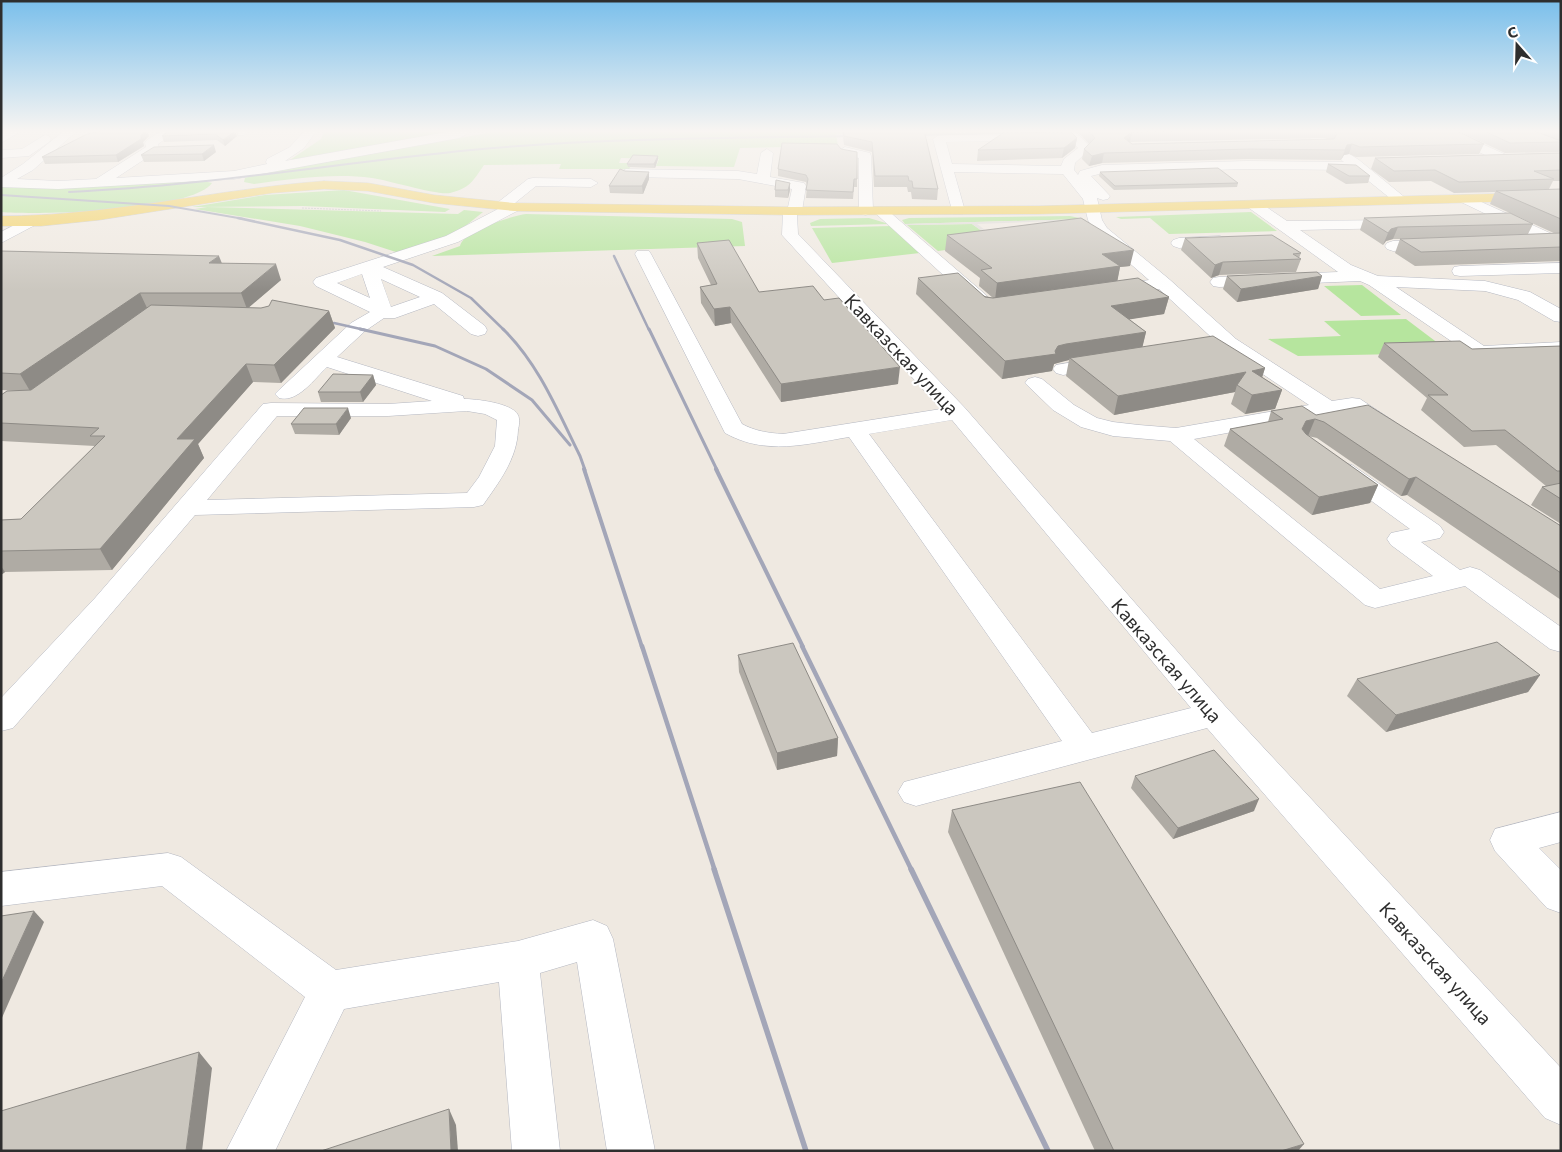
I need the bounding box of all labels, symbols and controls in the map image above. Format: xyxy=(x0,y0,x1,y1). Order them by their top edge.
north arrow xyxy=(1492,20,1542,70)
text: С xyxy=(1505,23,1520,42)
street label: Кавказская улица xyxy=(840,289,964,419)
street label: Кавказская улица xyxy=(1107,593,1227,727)
street label: Кавказская улица xyxy=(1375,897,1497,1029)

